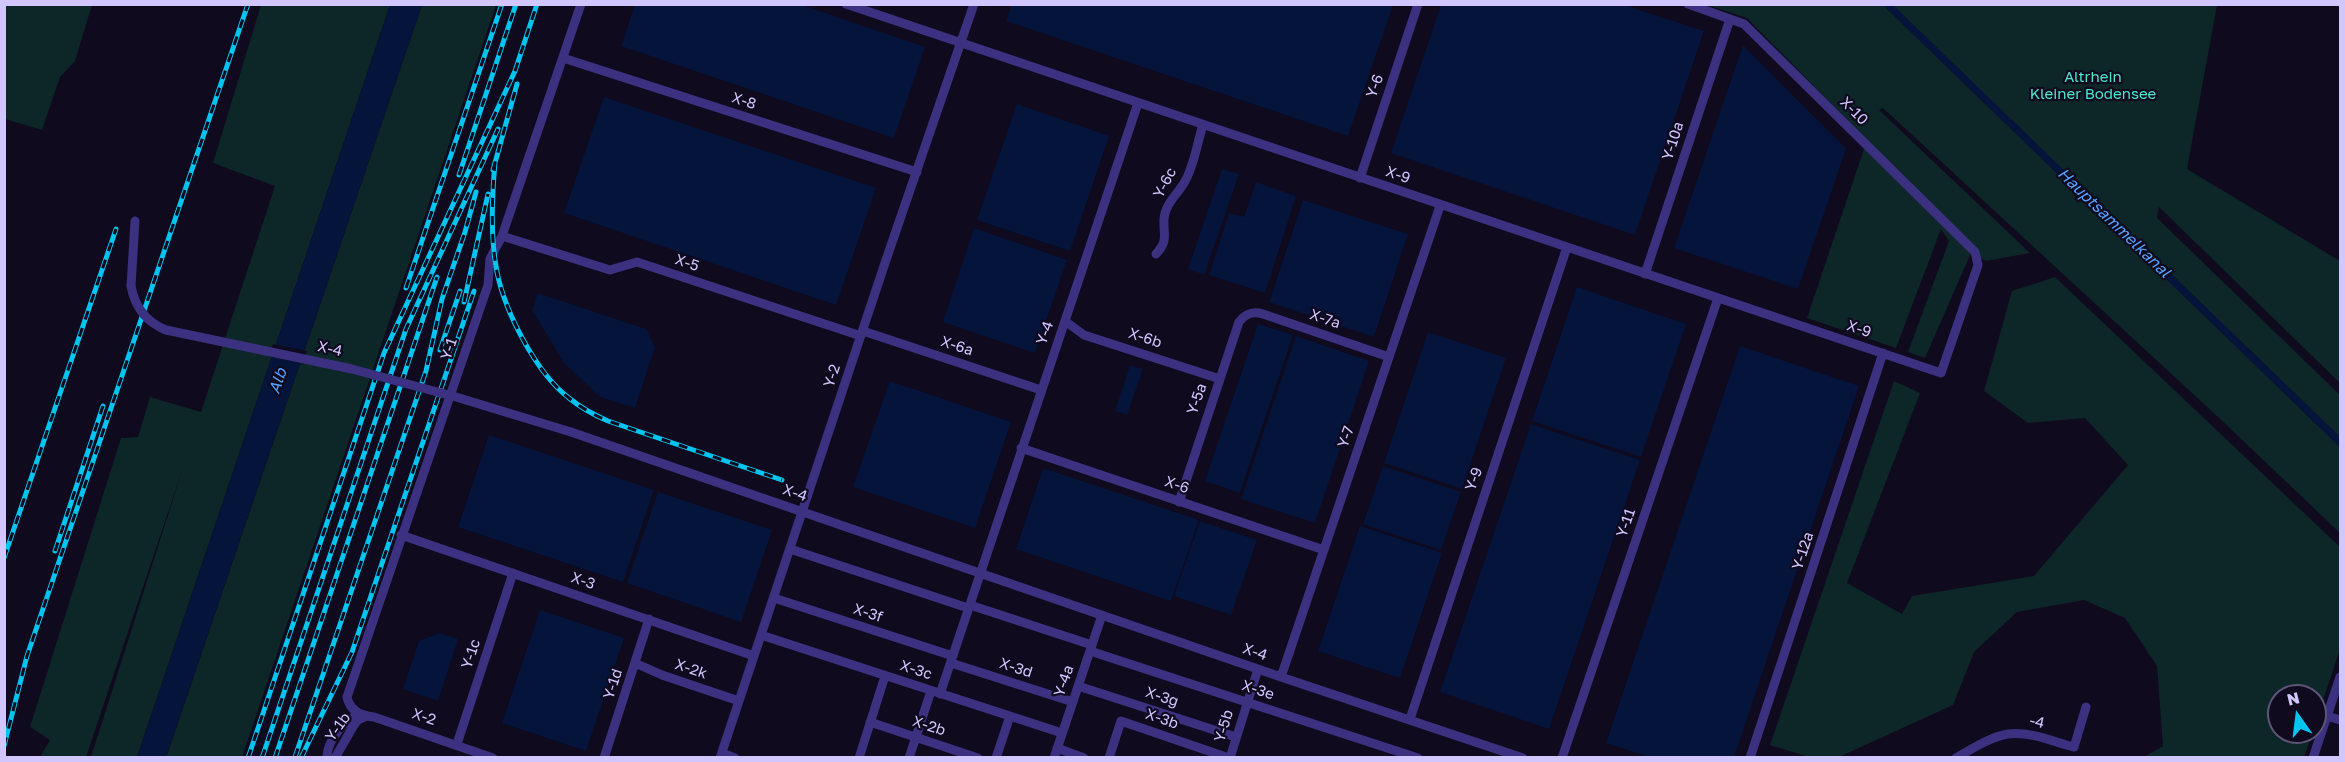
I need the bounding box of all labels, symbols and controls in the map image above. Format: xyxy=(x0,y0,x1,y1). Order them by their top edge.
park label: Altrhein Kleiner Bodensee xyxy=(2030,68,2156,103)
street label: Y-6 xyxy=(1363,72,1387,100)
street label: X-8 xyxy=(729,89,759,113)
street label: X-10 xyxy=(1836,93,1872,129)
street label: Y-10a xyxy=(1658,119,1688,163)
street label: X-9 xyxy=(1383,162,1413,188)
water label: Hauptsammelkanal xyxy=(2054,164,2174,282)
street label: Y-6c xyxy=(1150,165,1180,201)
street label: X-5 xyxy=(673,251,701,275)
street label: X-7a xyxy=(1307,305,1343,333)
street label: X-9 xyxy=(1844,316,1874,342)
street label: Y-4 xyxy=(1033,319,1057,347)
street label: X-6b xyxy=(1126,324,1164,352)
street label: X-6a xyxy=(938,332,976,360)
street label: Y-1 xyxy=(437,336,461,362)
street label: X-4 xyxy=(316,337,344,361)
street label: Y-2 xyxy=(820,362,844,390)
water label: Alb xyxy=(265,366,291,396)
street label: Y-5a xyxy=(1183,381,1211,417)
street label: Y-7 xyxy=(1334,424,1358,450)
street label: Y-9 xyxy=(1462,465,1486,493)
street label: X-6 xyxy=(1162,472,1192,498)
street label: X-4 xyxy=(780,480,810,506)
street label: Y-11 xyxy=(1613,506,1639,540)
street label: Y-12a xyxy=(1788,530,1818,572)
street label: X-3 xyxy=(569,569,597,593)
street label: X-3f xyxy=(851,600,885,626)
street label: Y-1c xyxy=(458,637,484,671)
street label: X-4 xyxy=(1240,639,1270,665)
street label: X-3d xyxy=(997,654,1035,682)
street label: X-2k xyxy=(673,655,709,683)
street label: X-3c xyxy=(898,656,934,684)
street label: Y-4a xyxy=(1050,663,1078,699)
street label: Y-1d xyxy=(600,666,626,702)
street label: X-3e xyxy=(1239,676,1277,704)
street label: X-3g xyxy=(1143,683,1181,711)
north arrow xyxy=(2267,684,2327,744)
text: N xyxy=(2285,687,2301,710)
street label: X-2 xyxy=(410,705,438,729)
street label: X-3b xyxy=(1143,705,1181,733)
street label: Y-5b xyxy=(1211,708,1237,744)
street label: Y-1b xyxy=(322,709,354,745)
street label: X-2b xyxy=(910,712,948,740)
street label: -4 xyxy=(2028,712,2046,732)

